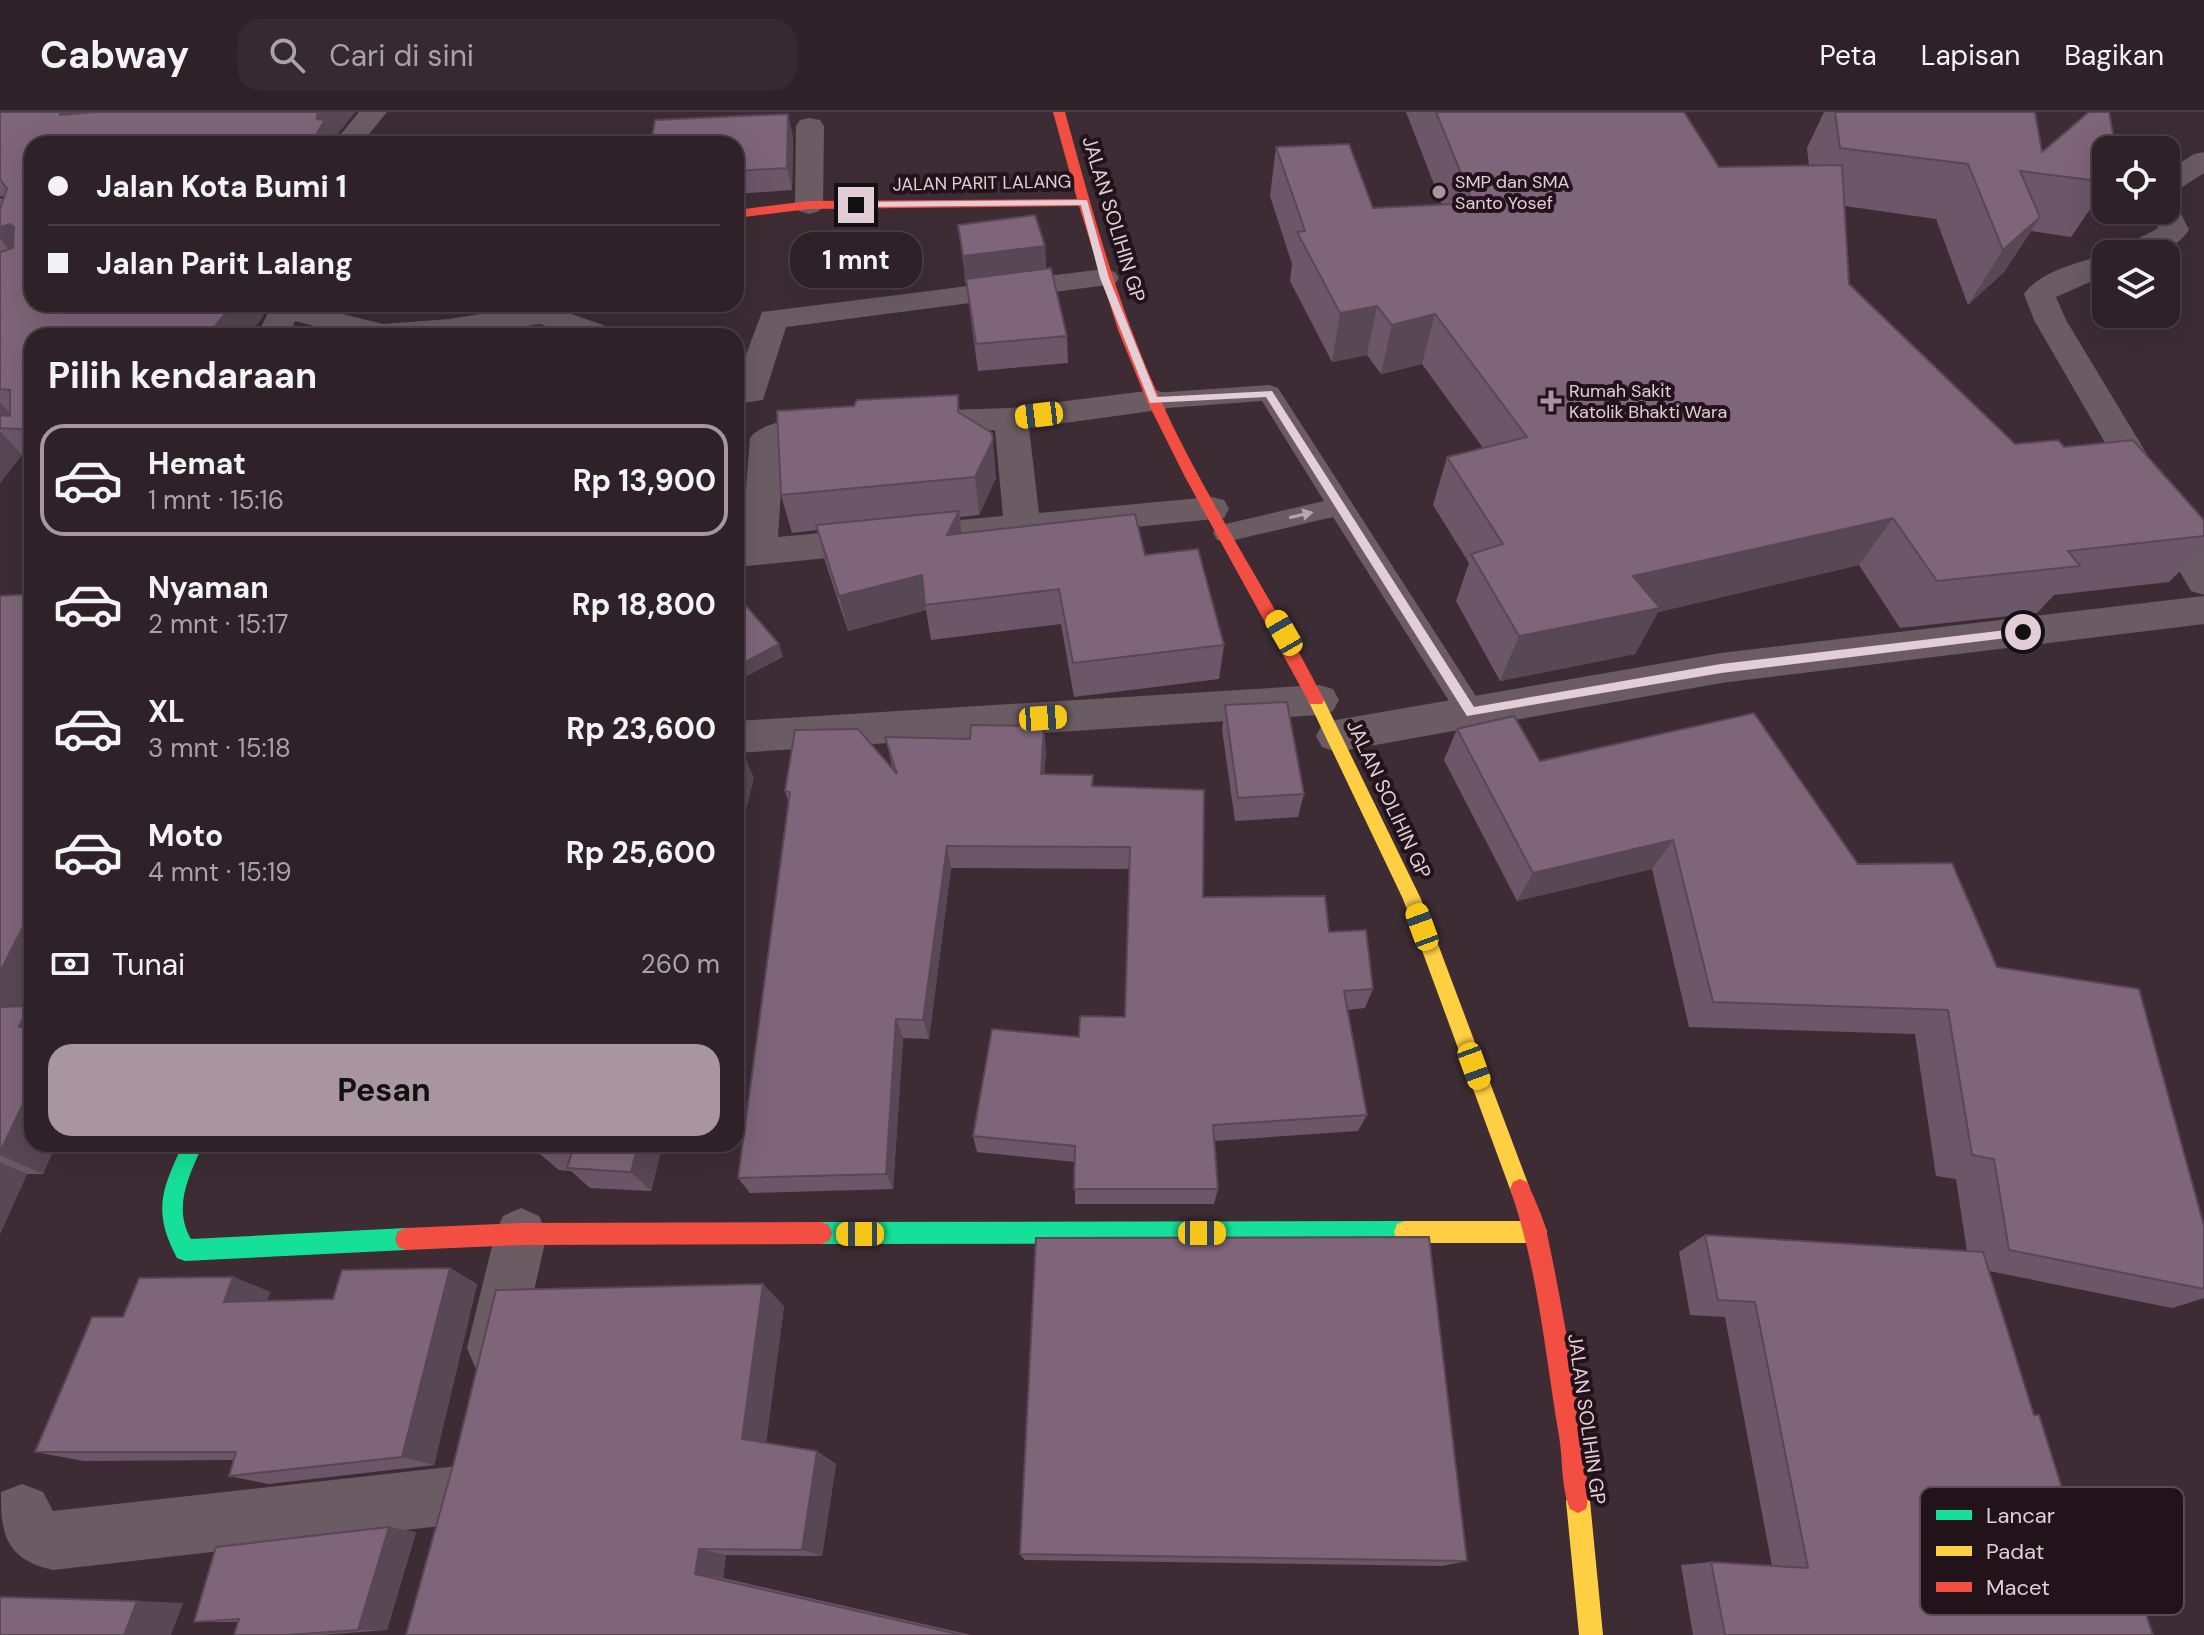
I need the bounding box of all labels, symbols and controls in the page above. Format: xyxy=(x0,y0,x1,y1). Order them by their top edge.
search box xyxy=(237,19,797,91)
text: Cabway xyxy=(40,30,189,80)
icon: search xyxy=(265,33,309,77)
text: Cari di sini xyxy=(329,36,474,75)
text: Peta xyxy=(1820,37,1877,74)
text: Lapisan xyxy=(1921,37,2020,74)
text: Bagikan xyxy=(2064,37,2164,74)
street label: JALAN SOLIHIN GP xyxy=(1076,133,1152,305)
map controls xyxy=(2092,136,2180,328)
button: locate xyxy=(2092,136,2180,224)
text: Jalan Kota Bumi 1 xyxy=(96,167,347,206)
street label: JALAN PARIT LALANG xyxy=(892,169,1072,197)
place label: SMP dan SMA Santo Yosef xyxy=(1455,170,1570,215)
marker: SMP dan SMA Santo Yosef xyxy=(1430,183,1448,201)
route end xyxy=(838,187,874,223)
callout: 1 mnt xyxy=(790,233,922,289)
button: layers xyxy=(2092,240,2180,328)
text: 1 mnt xyxy=(822,243,890,277)
text: Jalan Parit Lalang xyxy=(96,244,353,283)
text: Pilih kendaraan xyxy=(48,352,317,399)
place label: Rumah Sakit Katolik Bhakti Wara xyxy=(1569,379,1727,424)
marker: Rumah Sakit Katolik Bhakti Wara xyxy=(1540,390,1562,412)
car xyxy=(1014,400,1064,430)
icon: car xyxy=(52,444,124,516)
text: Hemat xyxy=(148,444,246,483)
text: Rp 13,900 xyxy=(573,461,716,500)
text: 1 mnt · 15:16 xyxy=(148,483,284,517)
one-way arrow xyxy=(1289,509,1314,521)
icon: car xyxy=(52,568,124,640)
text: Nyaman xyxy=(148,568,269,607)
text: Rp 18,800 xyxy=(572,585,716,624)
car xyxy=(1262,606,1306,660)
text: 2 mnt · 15:17 xyxy=(148,607,288,641)
route start xyxy=(2005,614,2041,650)
icon: car xyxy=(52,692,124,764)
text: XL xyxy=(148,692,185,731)
car xyxy=(1018,704,1068,732)
text: Rp 23,600 xyxy=(566,709,716,748)
street label: JALAN SOLIHIN GP xyxy=(1341,715,1437,883)
text: 3 mnt · 15:18 xyxy=(148,731,291,765)
icon: car xyxy=(52,816,124,888)
text: Moto xyxy=(148,816,223,855)
text: Rp 25,600 xyxy=(566,833,716,872)
text: 4 mnt · 15:19 xyxy=(148,855,292,889)
car xyxy=(1403,900,1441,954)
icon: cash xyxy=(48,942,92,986)
text: Tunai xyxy=(112,945,185,984)
text: 260 m xyxy=(641,947,720,981)
car xyxy=(1455,1039,1493,1093)
button: Pesan xyxy=(48,1044,720,1136)
car xyxy=(1178,1221,1226,1245)
car xyxy=(836,1222,884,1246)
street label: JALAN SOLIHIN GP xyxy=(1562,1332,1612,1506)
legend xyxy=(1920,1487,2184,1615)
text: Lancar xyxy=(1986,1501,2055,1530)
text: Padat xyxy=(1986,1537,2044,1566)
text: Macet xyxy=(1986,1573,2050,1602)

